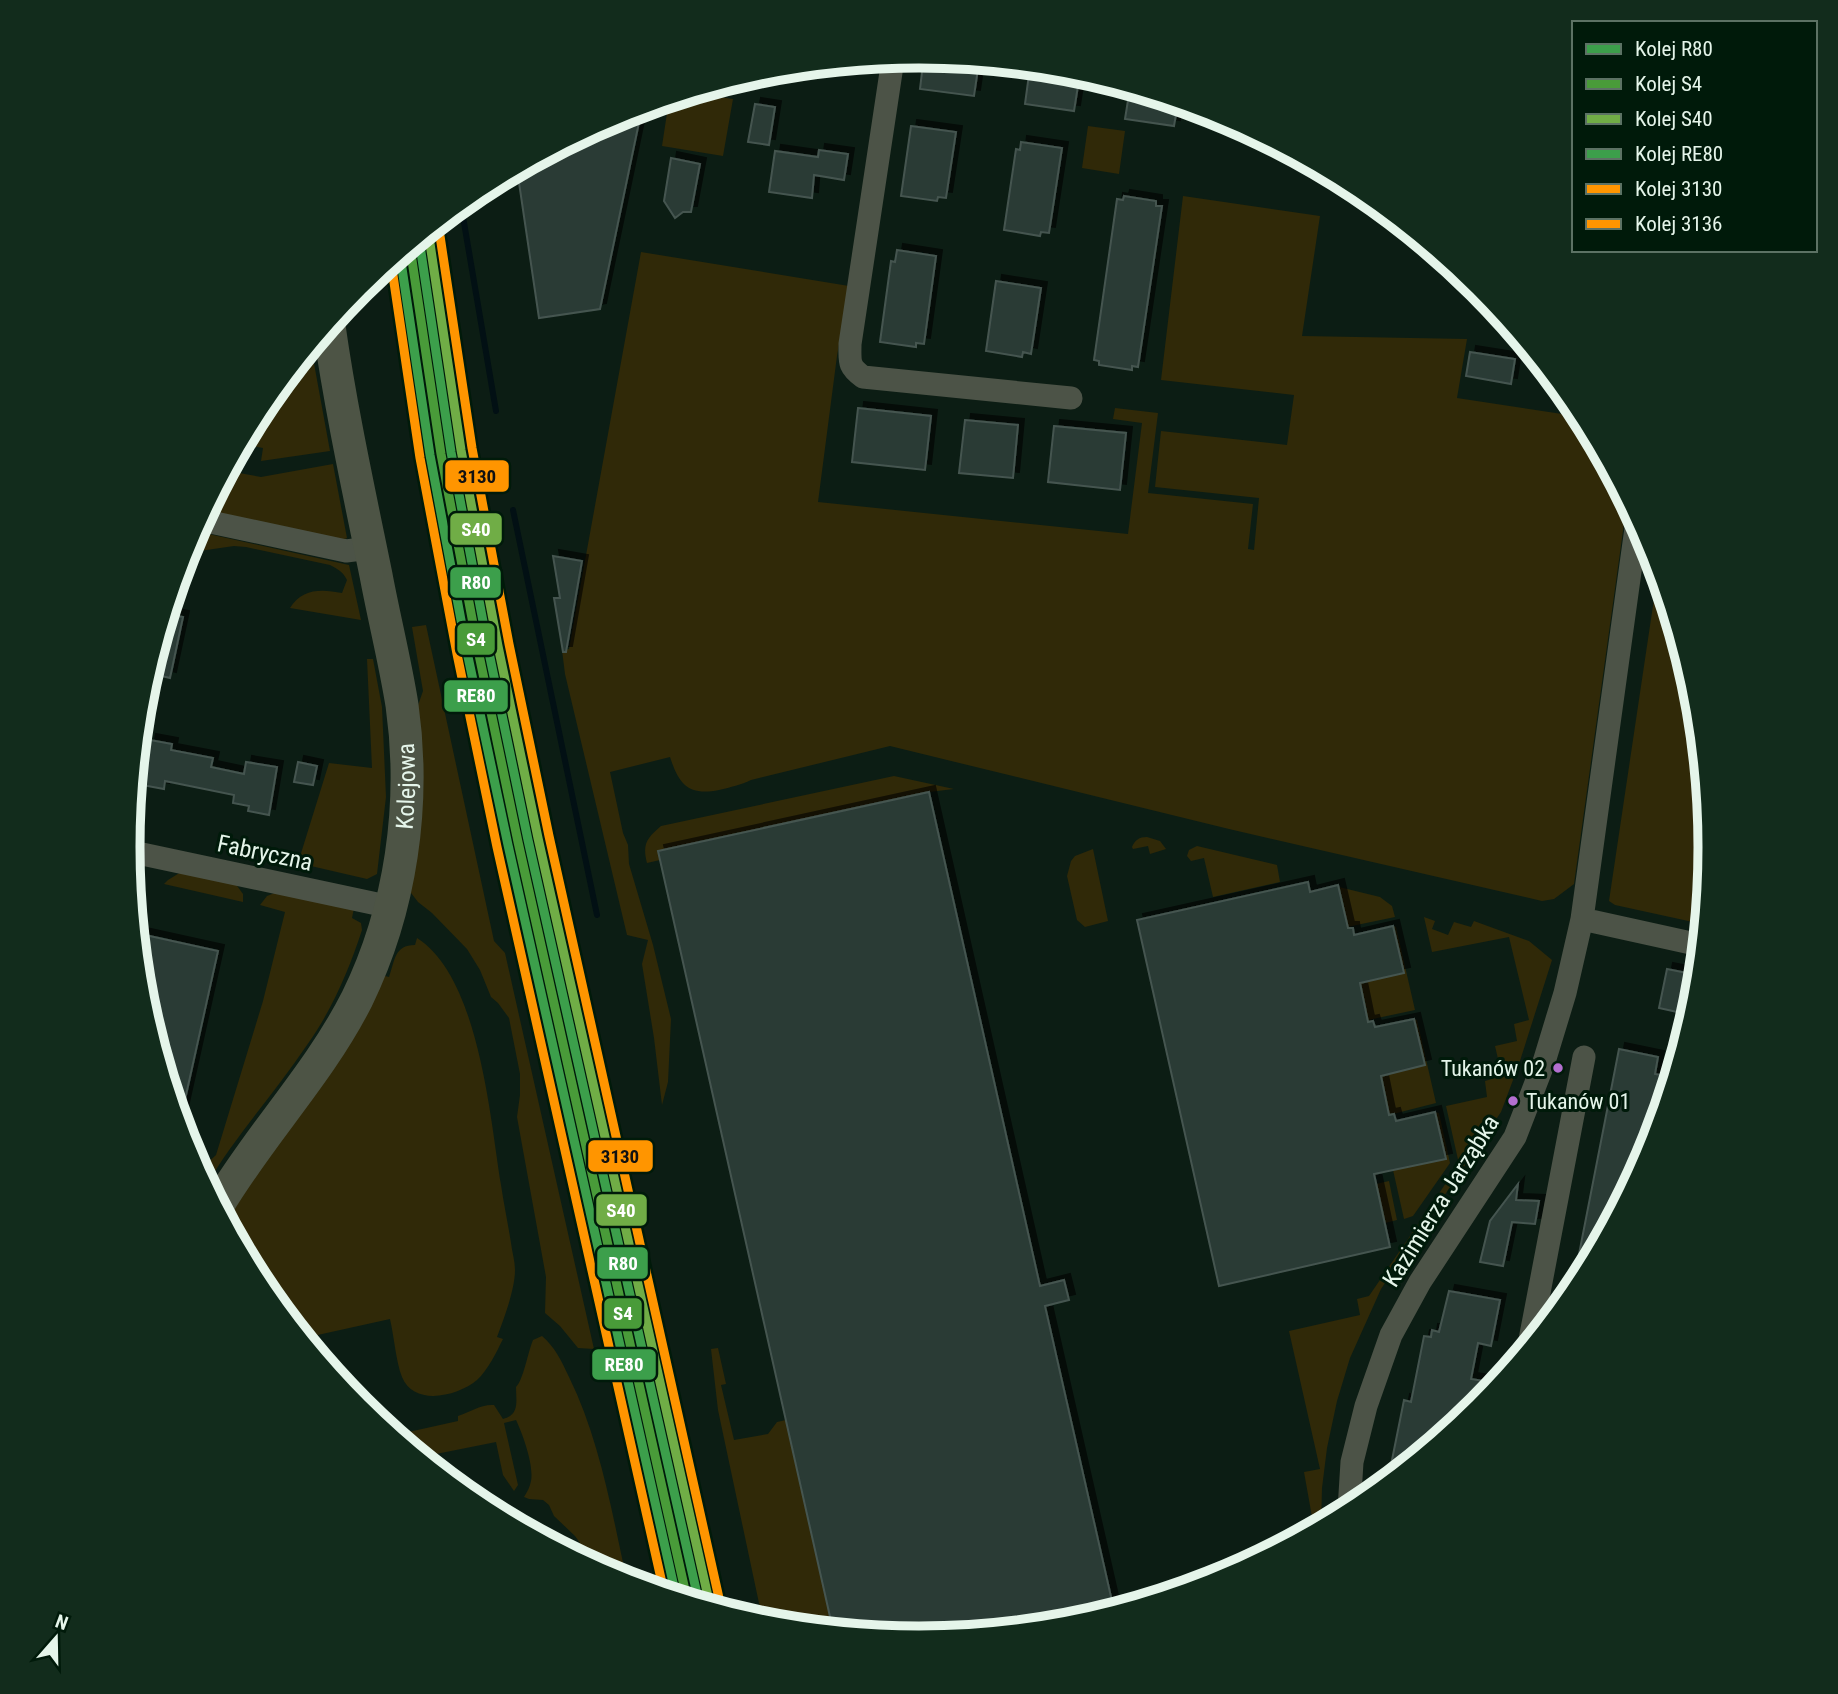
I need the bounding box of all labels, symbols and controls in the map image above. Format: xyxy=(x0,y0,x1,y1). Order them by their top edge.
legend xyxy=(1572,21,1817,252)
text: Kolej R80 xyxy=(1635,37,1713,61)
text: Kolej S4 xyxy=(1635,72,1702,96)
text: Kolej S40 xyxy=(1635,107,1713,131)
text: Kolej RE80 xyxy=(1635,142,1723,166)
text: Kolej 3130 xyxy=(1635,177,1722,201)
text: Kolej 3136 xyxy=(1635,212,1722,236)
line badge: 3130 xyxy=(444,459,510,493)
text: 3130 xyxy=(458,465,496,488)
line badge: S40 xyxy=(449,512,503,546)
text: S40 xyxy=(461,518,491,541)
line badge: R80 xyxy=(449,566,502,599)
text: R80 xyxy=(461,571,491,594)
line badge: S4 xyxy=(456,622,496,656)
text: S4 xyxy=(466,628,486,651)
line badge: RE80 xyxy=(443,679,509,713)
text: RE80 xyxy=(456,684,496,707)
street label: Kolejowa xyxy=(391,742,421,830)
street label: Fabryczna xyxy=(215,829,315,877)
place label: Tukanów 02 xyxy=(1441,1056,1545,1081)
marker: Tukanów 02 xyxy=(1551,1061,1565,1075)
place label: Tukanów 01 xyxy=(1526,1089,1630,1114)
marker: Tukanów 01 xyxy=(1506,1094,1520,1108)
street label: Kazimierza Jarząbka xyxy=(1377,1110,1505,1292)
line badge: 3130 xyxy=(587,1139,654,1173)
text: 3130 xyxy=(601,1145,639,1168)
line badge: S40 xyxy=(595,1193,648,1227)
text: S40 xyxy=(606,1199,636,1222)
line badge: R80 xyxy=(596,1246,649,1280)
text: R80 xyxy=(608,1252,638,1275)
line badge: S4 xyxy=(603,1297,643,1330)
text: S4 xyxy=(613,1302,633,1325)
line badge: RE80 xyxy=(591,1348,657,1381)
text: RE80 xyxy=(604,1353,644,1376)
north arrow xyxy=(21,1603,91,1673)
text: N xyxy=(52,1610,71,1635)

